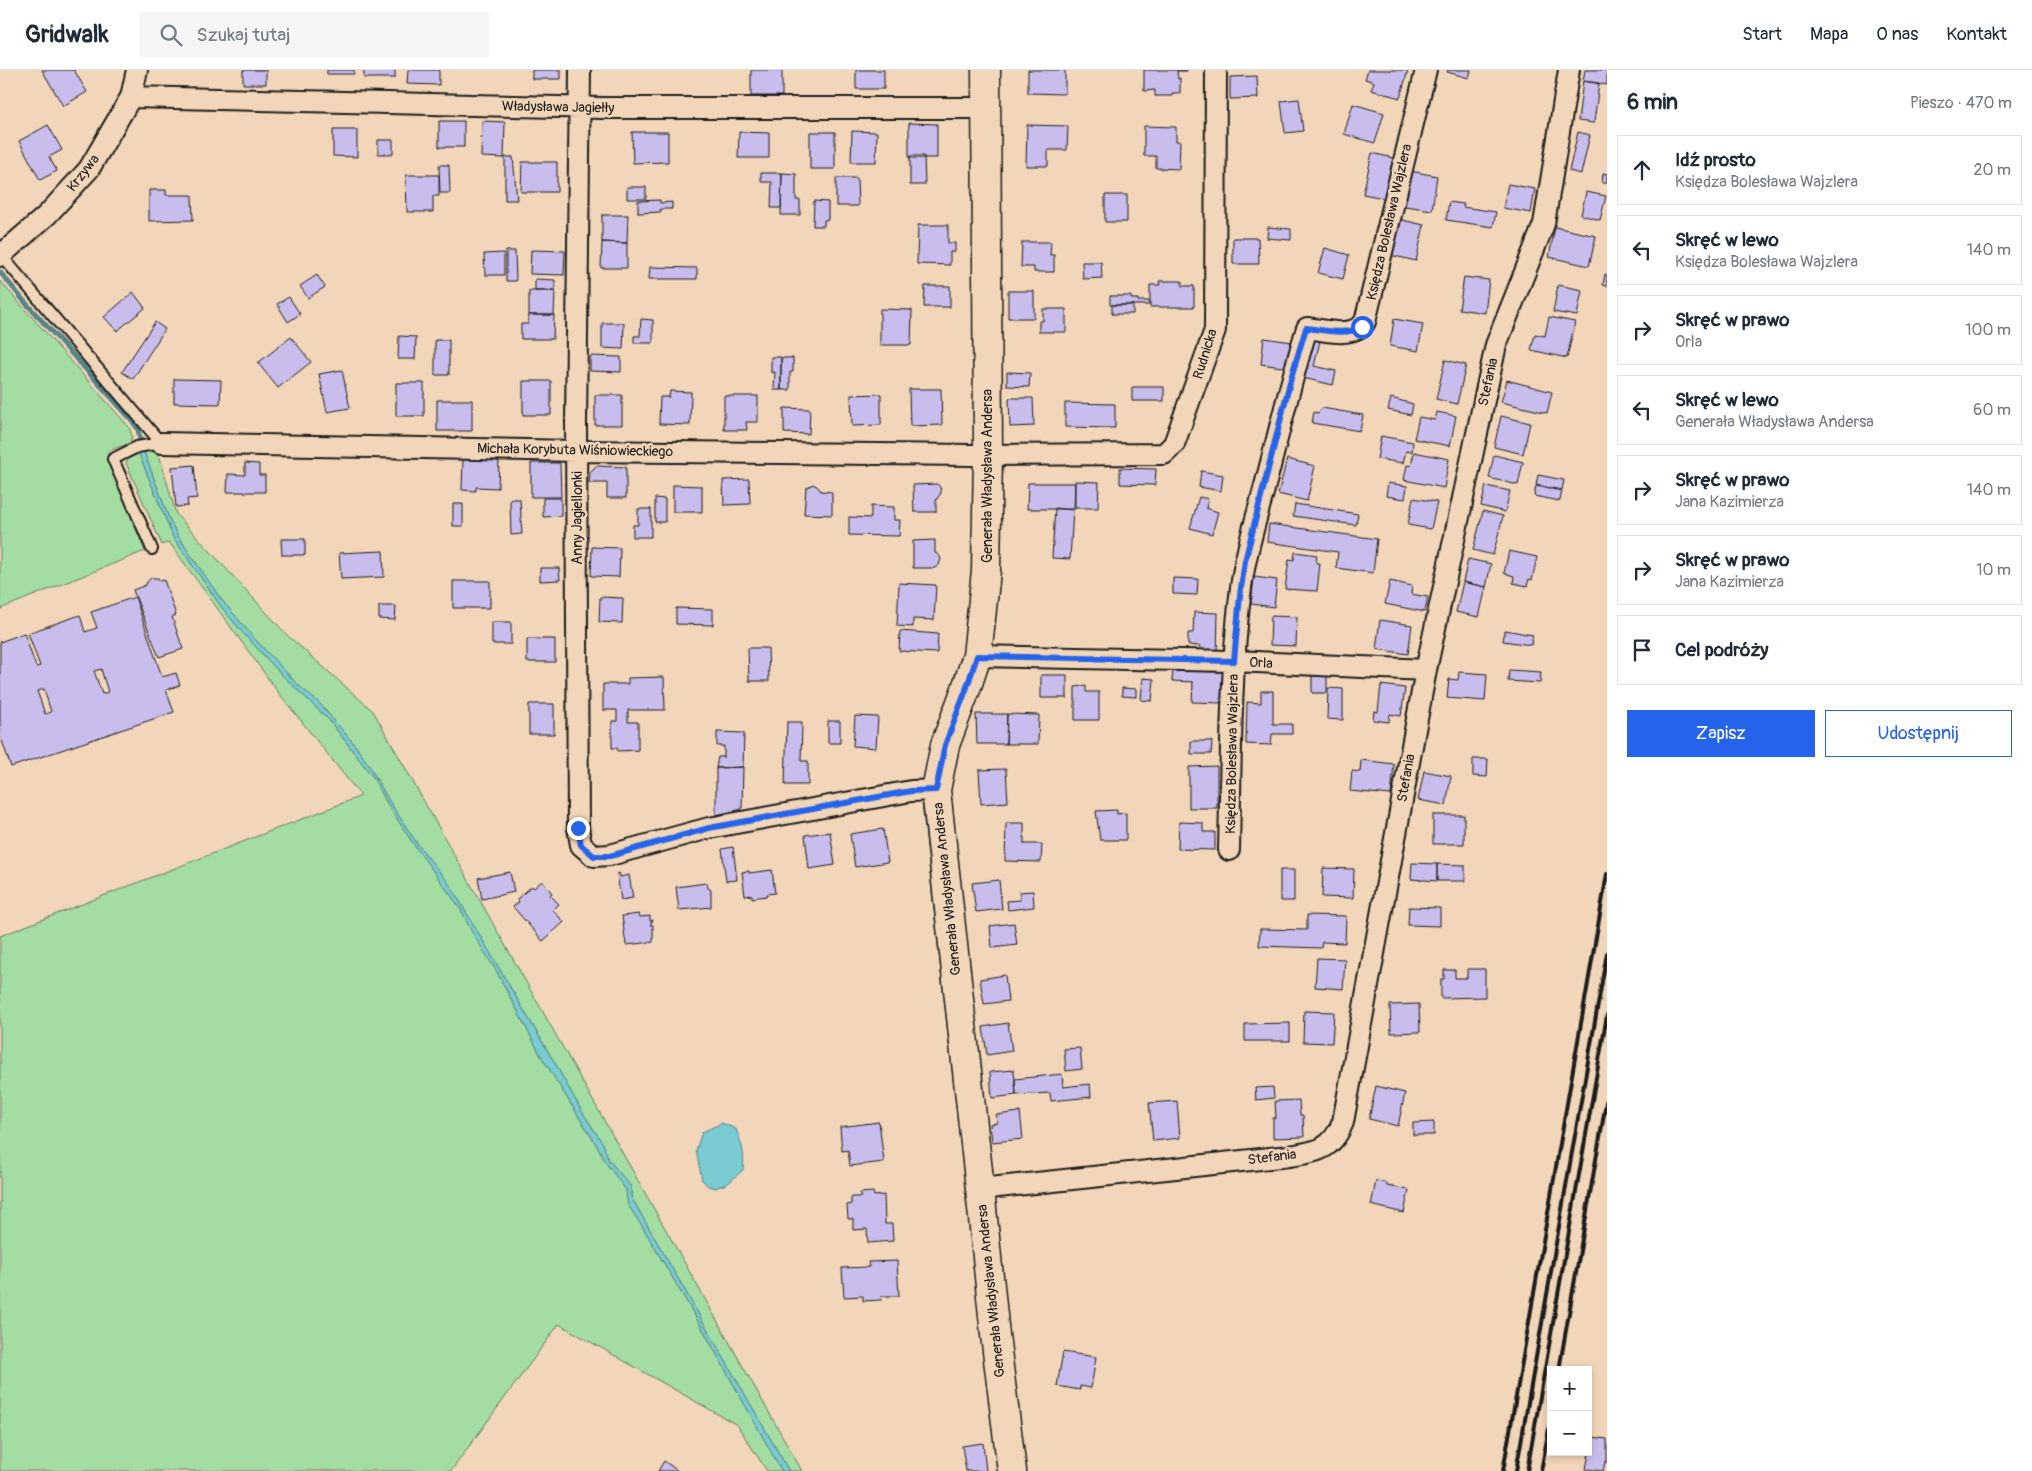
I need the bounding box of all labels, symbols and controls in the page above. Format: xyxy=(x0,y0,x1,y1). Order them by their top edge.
search box xyxy=(139,12,489,57)
text: Gridwalk xyxy=(25,20,109,49)
icon: search xyxy=(157,21,185,49)
text: Szukaj tutaj xyxy=(197,23,290,47)
text: Start xyxy=(1742,23,1782,46)
text: Mapa xyxy=(1810,23,1848,46)
text: O nas xyxy=(1876,23,1918,46)
text: Kontakt xyxy=(1946,23,2007,46)
text: 6 min xyxy=(1627,89,1678,116)
text: Pieszo · 470 m xyxy=(1910,93,2012,113)
street label: Władysława Jagiełły xyxy=(502,98,614,116)
street label: Księdza Bolesława Wajzlera xyxy=(1363,142,1415,302)
text: Idź prosto xyxy=(1675,148,1756,172)
street label: Krzywa xyxy=(63,151,103,195)
icon: ahead xyxy=(1628,156,1656,184)
text: 20 m xyxy=(1973,160,2011,180)
text: Księdza Bolesława Wajzlera xyxy=(1675,172,1858,192)
text: Skręć w lewo xyxy=(1675,228,1779,252)
icon: left xyxy=(1628,236,1656,264)
text: 140 m xyxy=(1967,240,2011,260)
text: Księdza Bolesława Wajzlera xyxy=(1675,252,1858,272)
text: Skręć w prawo xyxy=(1675,308,1789,332)
route start xyxy=(1351,316,1374,339)
icon: right xyxy=(1628,316,1656,344)
text: 100 m xyxy=(1965,320,2011,340)
street label: Rudnicka xyxy=(1189,327,1221,381)
text: Orla xyxy=(1675,332,1702,352)
street label: Stefania xyxy=(1475,356,1501,408)
text: Skręć w lewo xyxy=(1675,388,1779,412)
street label: Generała Władysława Andersa xyxy=(979,389,996,563)
icon: left xyxy=(1628,396,1656,424)
text: 60 m xyxy=(1973,400,2011,420)
text: Generała Władysława Andersa xyxy=(1675,412,1874,432)
street label: Michała Korybuta Wiśniowieckiego xyxy=(477,440,674,460)
text: Skręć w prawo xyxy=(1675,468,1789,492)
street label: Anny Jagiellonki xyxy=(569,471,586,565)
icon: right xyxy=(1628,476,1656,504)
text: 140 m xyxy=(1967,480,2011,500)
text: Jana Kazimierza xyxy=(1675,492,1784,512)
text: Skręć w prawo xyxy=(1675,548,1789,572)
icon: right xyxy=(1628,556,1656,584)
text: 10 m xyxy=(1976,560,2011,580)
text: Jana Kazimierza xyxy=(1675,572,1784,592)
icon: arrive xyxy=(1628,636,1656,664)
text: Cel podróży xyxy=(1675,638,1768,662)
street label: Orla xyxy=(1249,654,1273,672)
street label: Księdza Bolesława Wajzlera xyxy=(1222,674,1242,834)
button: Zapisz xyxy=(1627,710,1815,757)
button: Udostępnij xyxy=(1825,710,2012,757)
street label: Stefania xyxy=(1393,752,1419,804)
street label: Generała Władysława Andersa xyxy=(929,802,965,976)
route end xyxy=(567,817,590,840)
street label: Stefania xyxy=(1247,1146,1297,1168)
street label: Generała Władysława Andersa xyxy=(973,1204,1009,1378)
map controls xyxy=(1547,1366,1592,1456)
button: + xyxy=(1547,1366,1592,1411)
button: − xyxy=(1547,1411,1592,1456)

